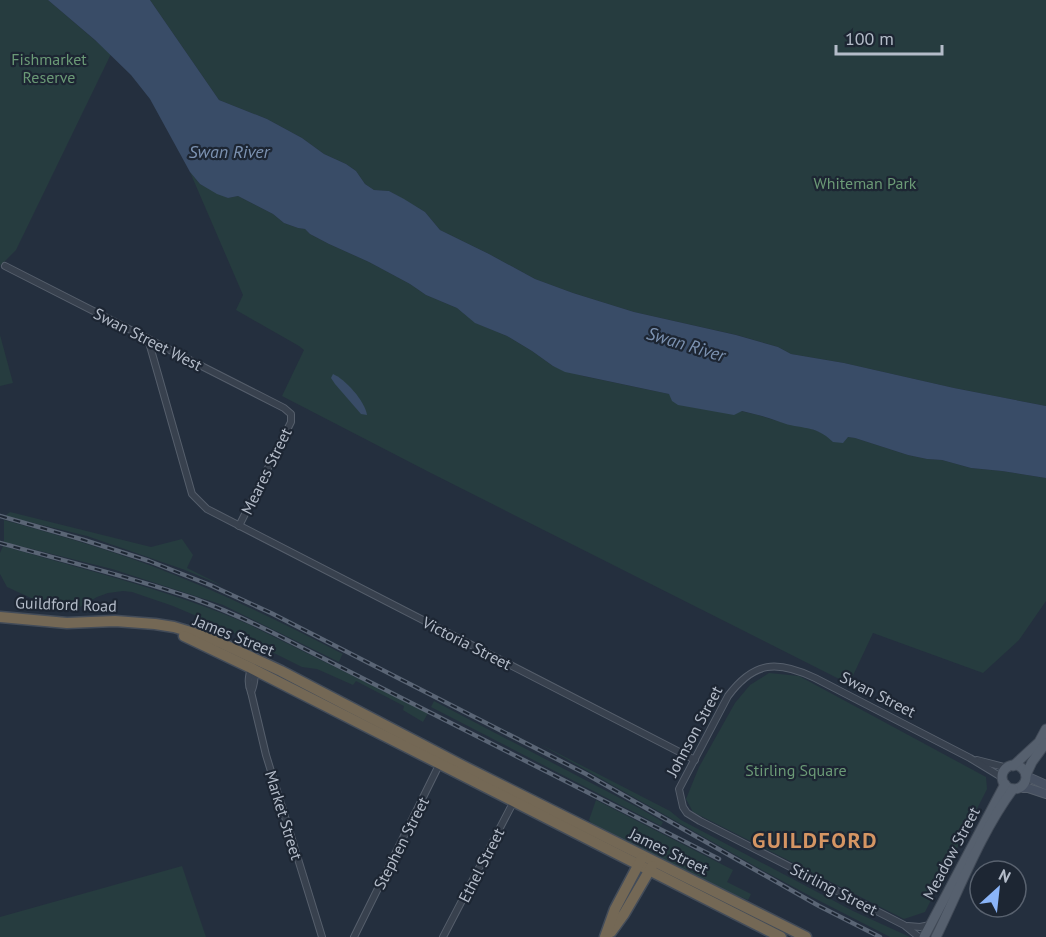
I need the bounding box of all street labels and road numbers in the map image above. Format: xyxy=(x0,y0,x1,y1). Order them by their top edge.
street label: Swan Street West xyxy=(90,303,206,375)
street label: Meares Street xyxy=(236,424,296,518)
street label: Guildford Road xyxy=(15,592,117,616)
street label: James Street xyxy=(190,609,278,661)
street label: Victoria Street xyxy=(418,612,515,674)
street label: Swan Street xyxy=(837,666,920,722)
street label: Johnson Street xyxy=(661,682,727,781)
street label: Market Street xyxy=(261,768,307,863)
street label: Stephen Street xyxy=(369,793,433,893)
street label: Meadow Street xyxy=(918,803,984,903)
street label: James Street xyxy=(625,823,712,879)
street label: Ethel Street xyxy=(454,824,508,905)
street label: Stirling Street xyxy=(787,859,881,920)

